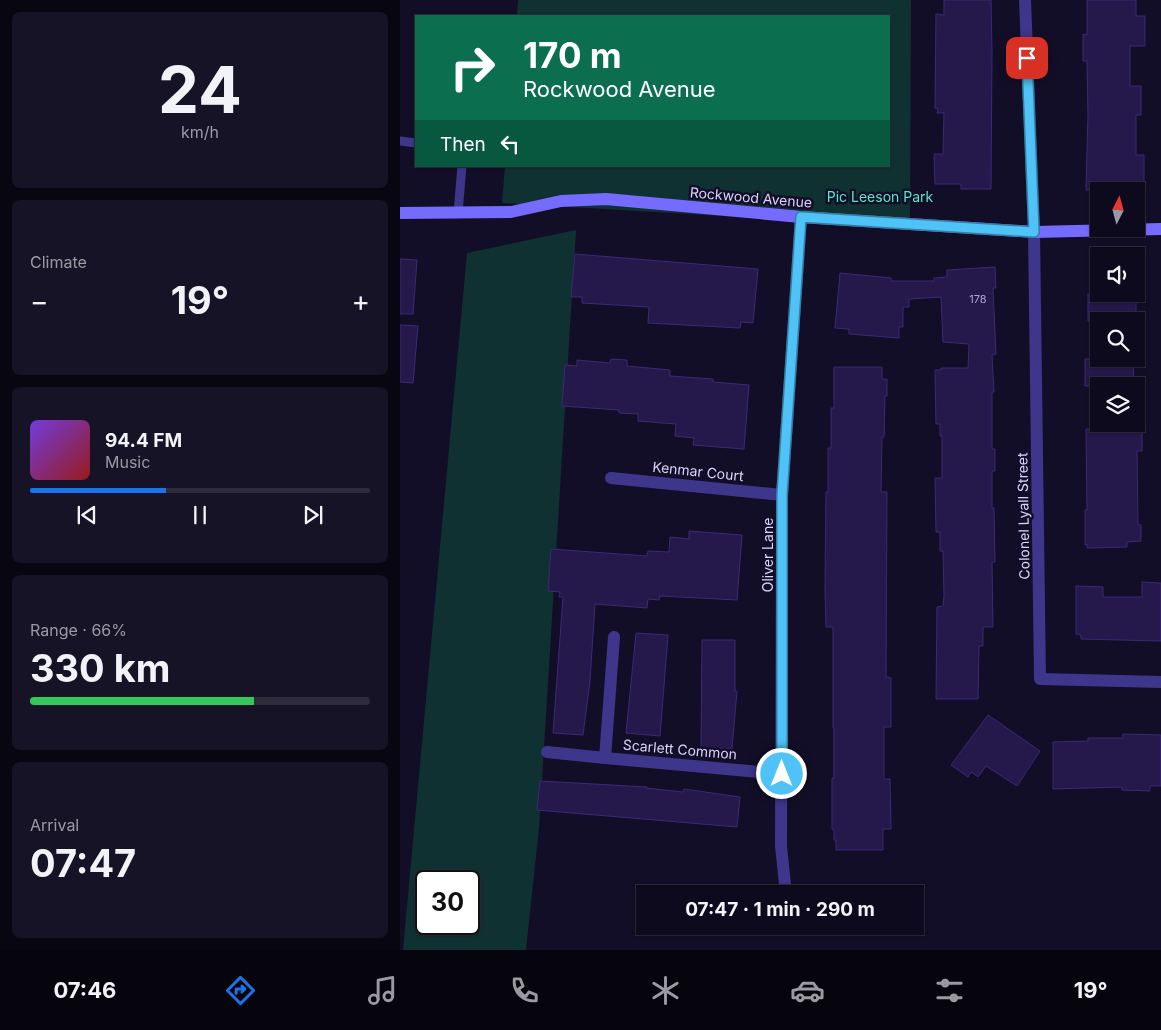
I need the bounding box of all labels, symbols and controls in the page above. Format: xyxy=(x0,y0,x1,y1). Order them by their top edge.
text: 170 m xyxy=(523,34,622,76)
icon: right xyxy=(440,35,505,100)
pin xyxy=(1006,37,1048,79)
icon: arrive xyxy=(1013,44,1041,72)
text: 24 xyxy=(158,50,242,129)
text: Rockwood Avenue xyxy=(523,76,716,102)
text: km/h xyxy=(181,122,219,142)
icon: left xyxy=(496,130,524,158)
text: Then xyxy=(440,133,486,156)
north arrow xyxy=(1090,182,1145,238)
map controls xyxy=(1090,182,1145,432)
street label: Rockwood Avenue xyxy=(689,183,813,211)
park label: Pic Leeson Park xyxy=(827,188,934,205)
button: sound xyxy=(1090,247,1145,302)
text: Climate xyxy=(30,252,87,272)
text: 19° xyxy=(171,277,229,323)
text: − xyxy=(30,284,49,318)
text: + xyxy=(351,284,370,318)
house number: 178 xyxy=(969,292,987,306)
button: search xyxy=(1090,312,1145,367)
button: layers xyxy=(1090,377,1145,432)
text: 94.4 FM xyxy=(105,429,182,452)
text: Music xyxy=(105,452,150,472)
street label: Colonel Lyall Street xyxy=(1013,452,1033,580)
street label: Kenmar Court xyxy=(652,458,745,484)
icon: previous xyxy=(73,501,101,529)
icon: pause xyxy=(186,501,214,529)
icon: next xyxy=(299,501,327,529)
street label: Oliver Lane xyxy=(759,518,776,592)
text: Range · 66% xyxy=(30,620,127,640)
text: 330 km xyxy=(30,645,170,691)
street label: Scarlett Common xyxy=(622,736,738,762)
position arrow xyxy=(755,747,807,799)
text: Arrival xyxy=(30,815,79,835)
text: 07:47 xyxy=(30,840,136,886)
speed limit sign: 30 xyxy=(415,870,480,935)
text: 07:47 · 1 min · 290 m xyxy=(685,898,875,921)
icon: directions xyxy=(223,973,258,1008)
icon: music xyxy=(365,973,400,1008)
icon: phone xyxy=(507,973,542,1008)
icon: climate xyxy=(648,973,683,1008)
icon: car xyxy=(790,973,825,1008)
icon: filters xyxy=(932,973,967,1008)
text: 07:46 xyxy=(53,977,116,1003)
text: 19° xyxy=(1074,977,1108,1003)

